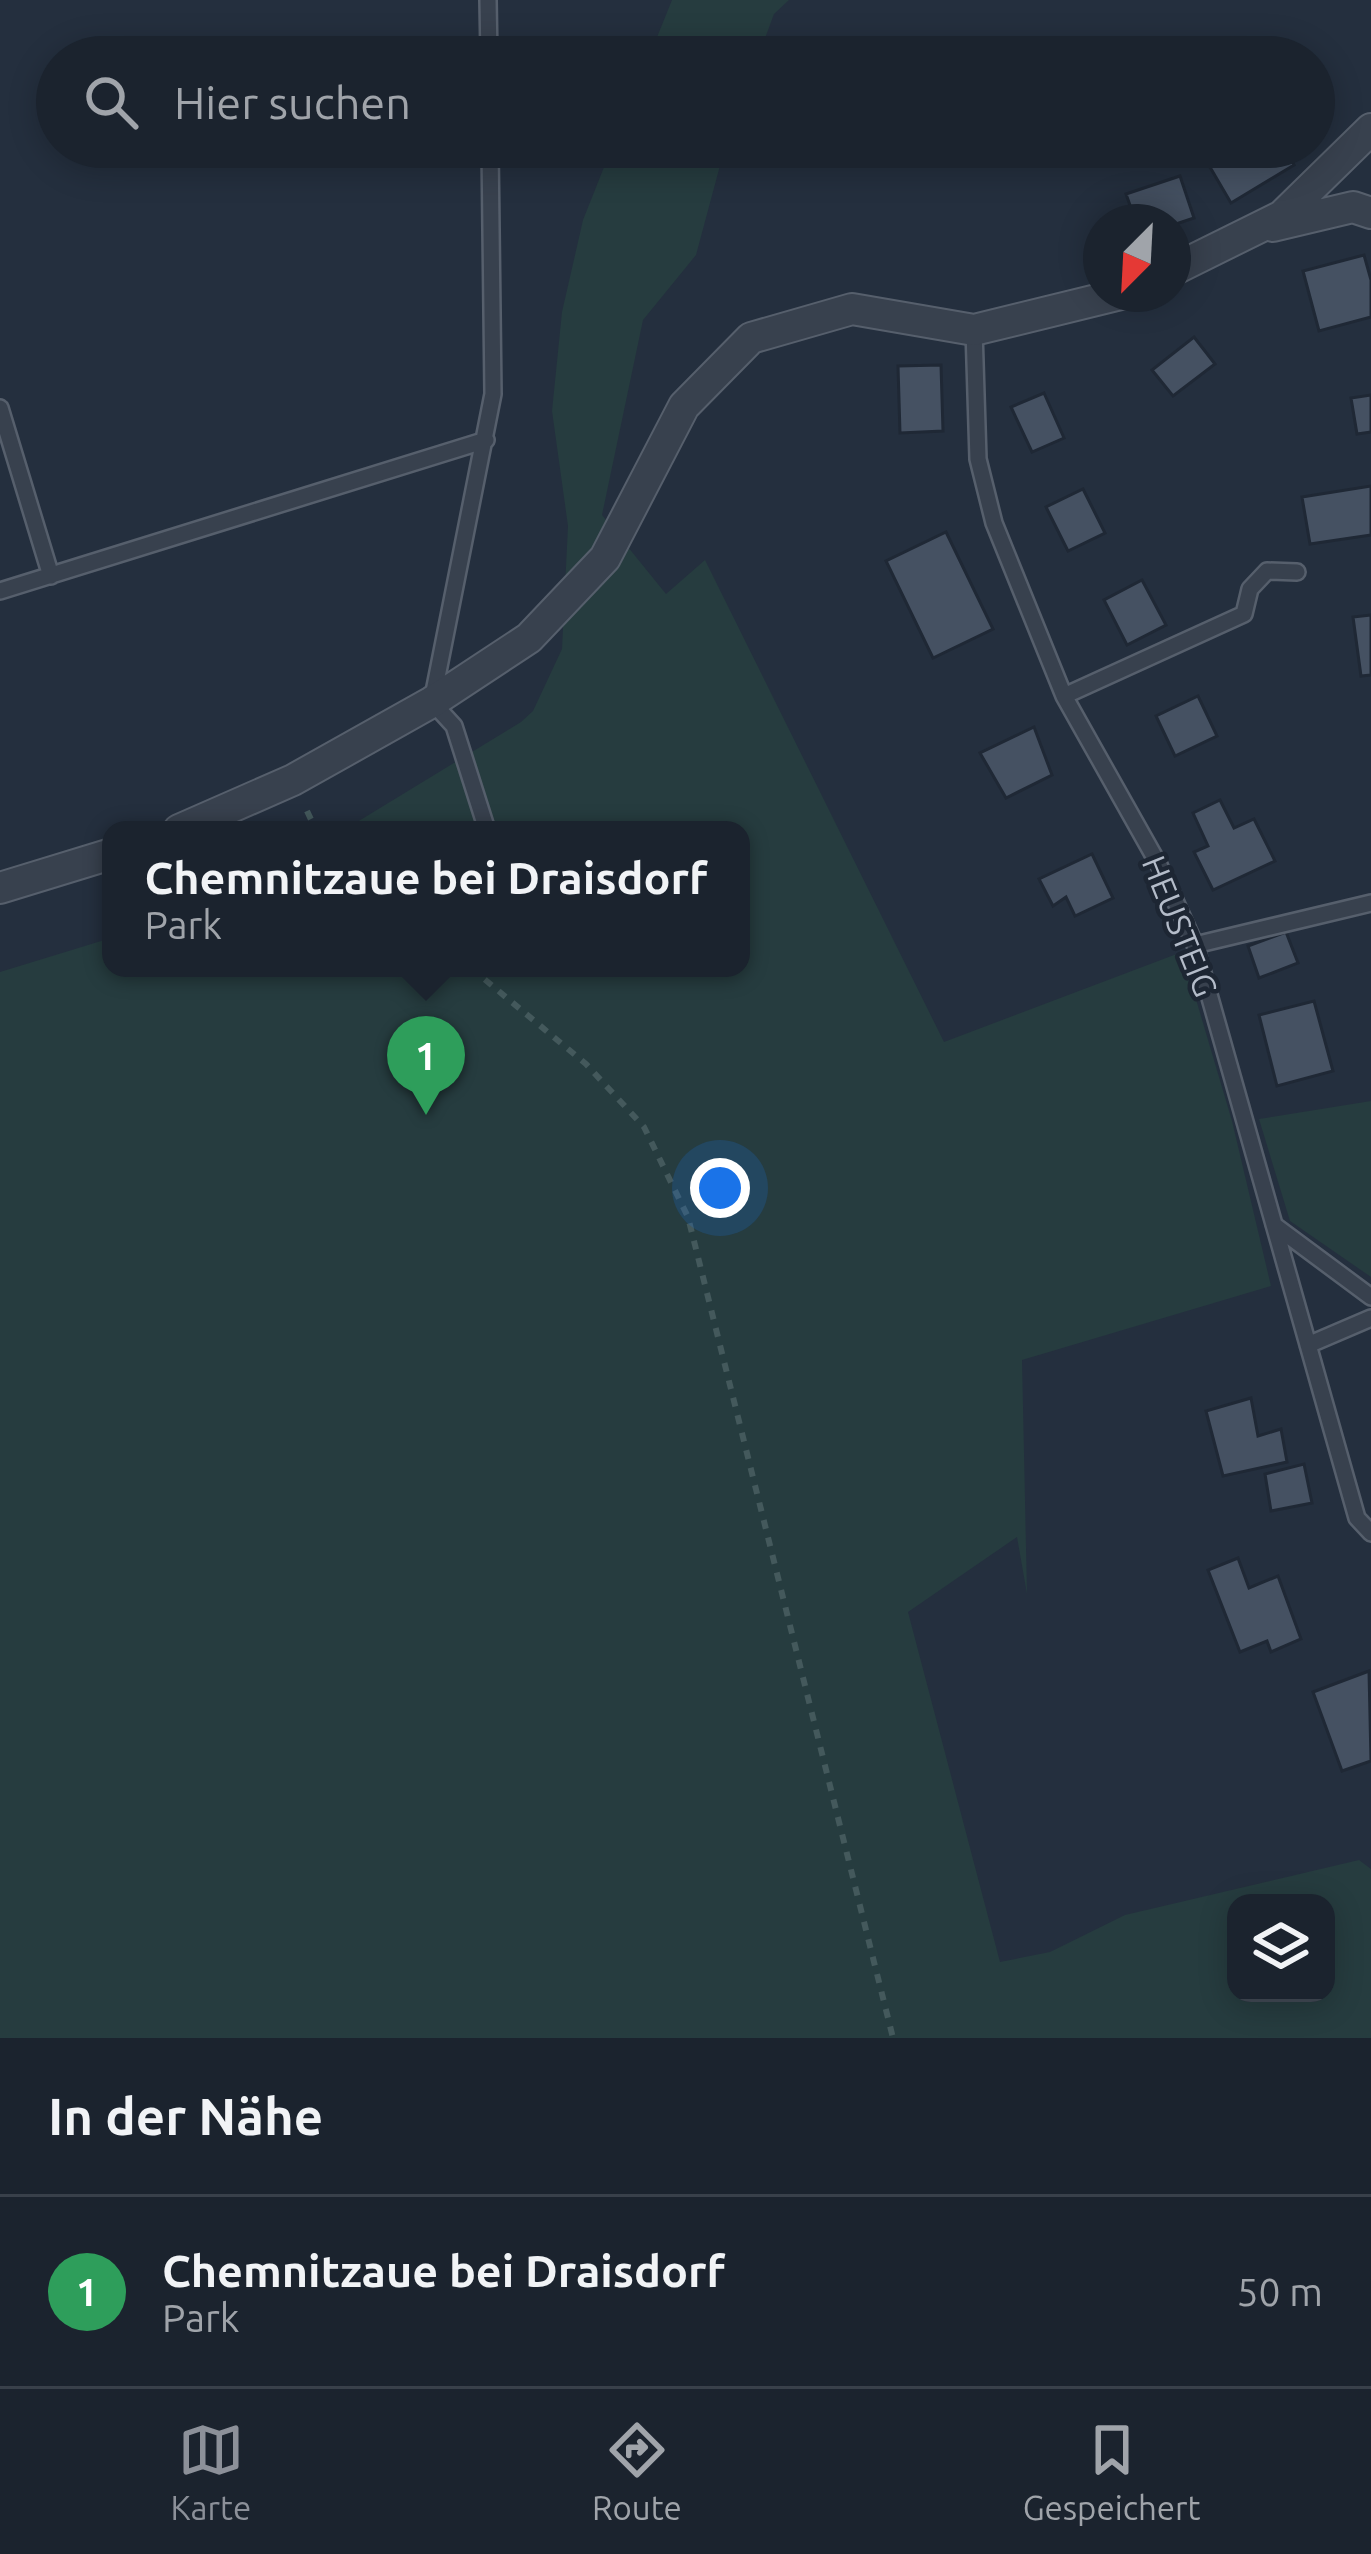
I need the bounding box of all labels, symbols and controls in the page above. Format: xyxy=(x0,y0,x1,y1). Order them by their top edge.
search box xyxy=(36,36,1335,168)
icon: search xyxy=(78,69,144,135)
text: Hier suchen xyxy=(174,77,411,128)
north arrow xyxy=(1083,204,1191,312)
popup xyxy=(102,821,750,977)
street label: HEUSTEIG xyxy=(1136,850,1225,1001)
text: Chemnitzaue bei Draisdorf xyxy=(144,852,708,903)
text: Park xyxy=(144,903,222,946)
pin: 1 xyxy=(387,1016,465,1115)
your location xyxy=(690,1158,750,1218)
map controls xyxy=(1227,1894,1335,2002)
button: layers xyxy=(1227,1894,1335,2002)
text: In der Nähe xyxy=(48,2087,323,2145)
text: Chemnitzaue bei Draisdorf xyxy=(162,2245,725,2296)
text: 1 xyxy=(76,2270,98,2313)
text: 50 m xyxy=(1236,2270,1323,2313)
text: Park xyxy=(162,2296,240,2339)
tab: Karte xyxy=(170,2417,251,2526)
tab: Route xyxy=(592,2417,682,2526)
tab: Gespeichert xyxy=(1023,2417,1201,2526)

